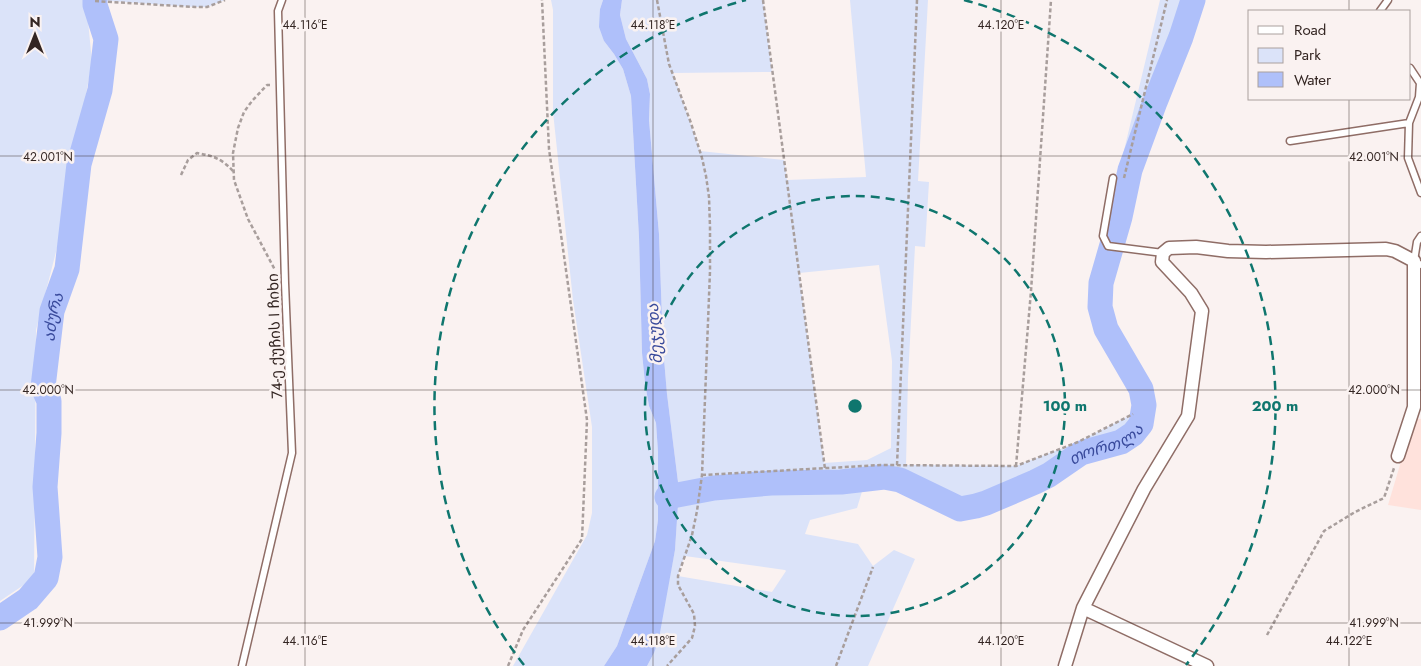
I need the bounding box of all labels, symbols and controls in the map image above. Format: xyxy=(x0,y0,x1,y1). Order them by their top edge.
north arrow xyxy=(10,10,60,60)
legend xyxy=(1248,10,1411,100)
text: N xyxy=(29,12,41,32)
text: 44.116°E xyxy=(282,16,328,34)
text: 44.118°E xyxy=(631,16,675,34)
text: 44.120°E xyxy=(978,16,1024,34)
text: Road xyxy=(1294,19,1326,41)
text: Park xyxy=(1294,44,1321,66)
text: Water xyxy=(1294,69,1332,91)
text: 42.001°N xyxy=(23,148,73,166)
text: 42.001°N xyxy=(1349,148,1399,166)
street label: 74-ე ქუჩის I ჩიხი xyxy=(262,273,288,399)
water label: აძურა xyxy=(37,289,70,343)
water label: მეჯუდა xyxy=(641,303,668,365)
text: 42.000°N xyxy=(22,381,74,399)
text: 42.000°N xyxy=(1348,381,1400,399)
text: 100 m xyxy=(1043,395,1087,417)
text: 200 m xyxy=(1252,395,1298,417)
centre of rings xyxy=(846,397,864,415)
water label: თორთლა xyxy=(1063,419,1149,471)
text: 41.999°N xyxy=(23,614,73,632)
text: 41.999°N xyxy=(1349,614,1399,632)
text: 44.116°E xyxy=(282,632,328,650)
text: 44.118°E xyxy=(631,632,675,650)
text: 44.120°E xyxy=(978,632,1024,650)
text: 44.122°E xyxy=(1326,632,1372,650)

